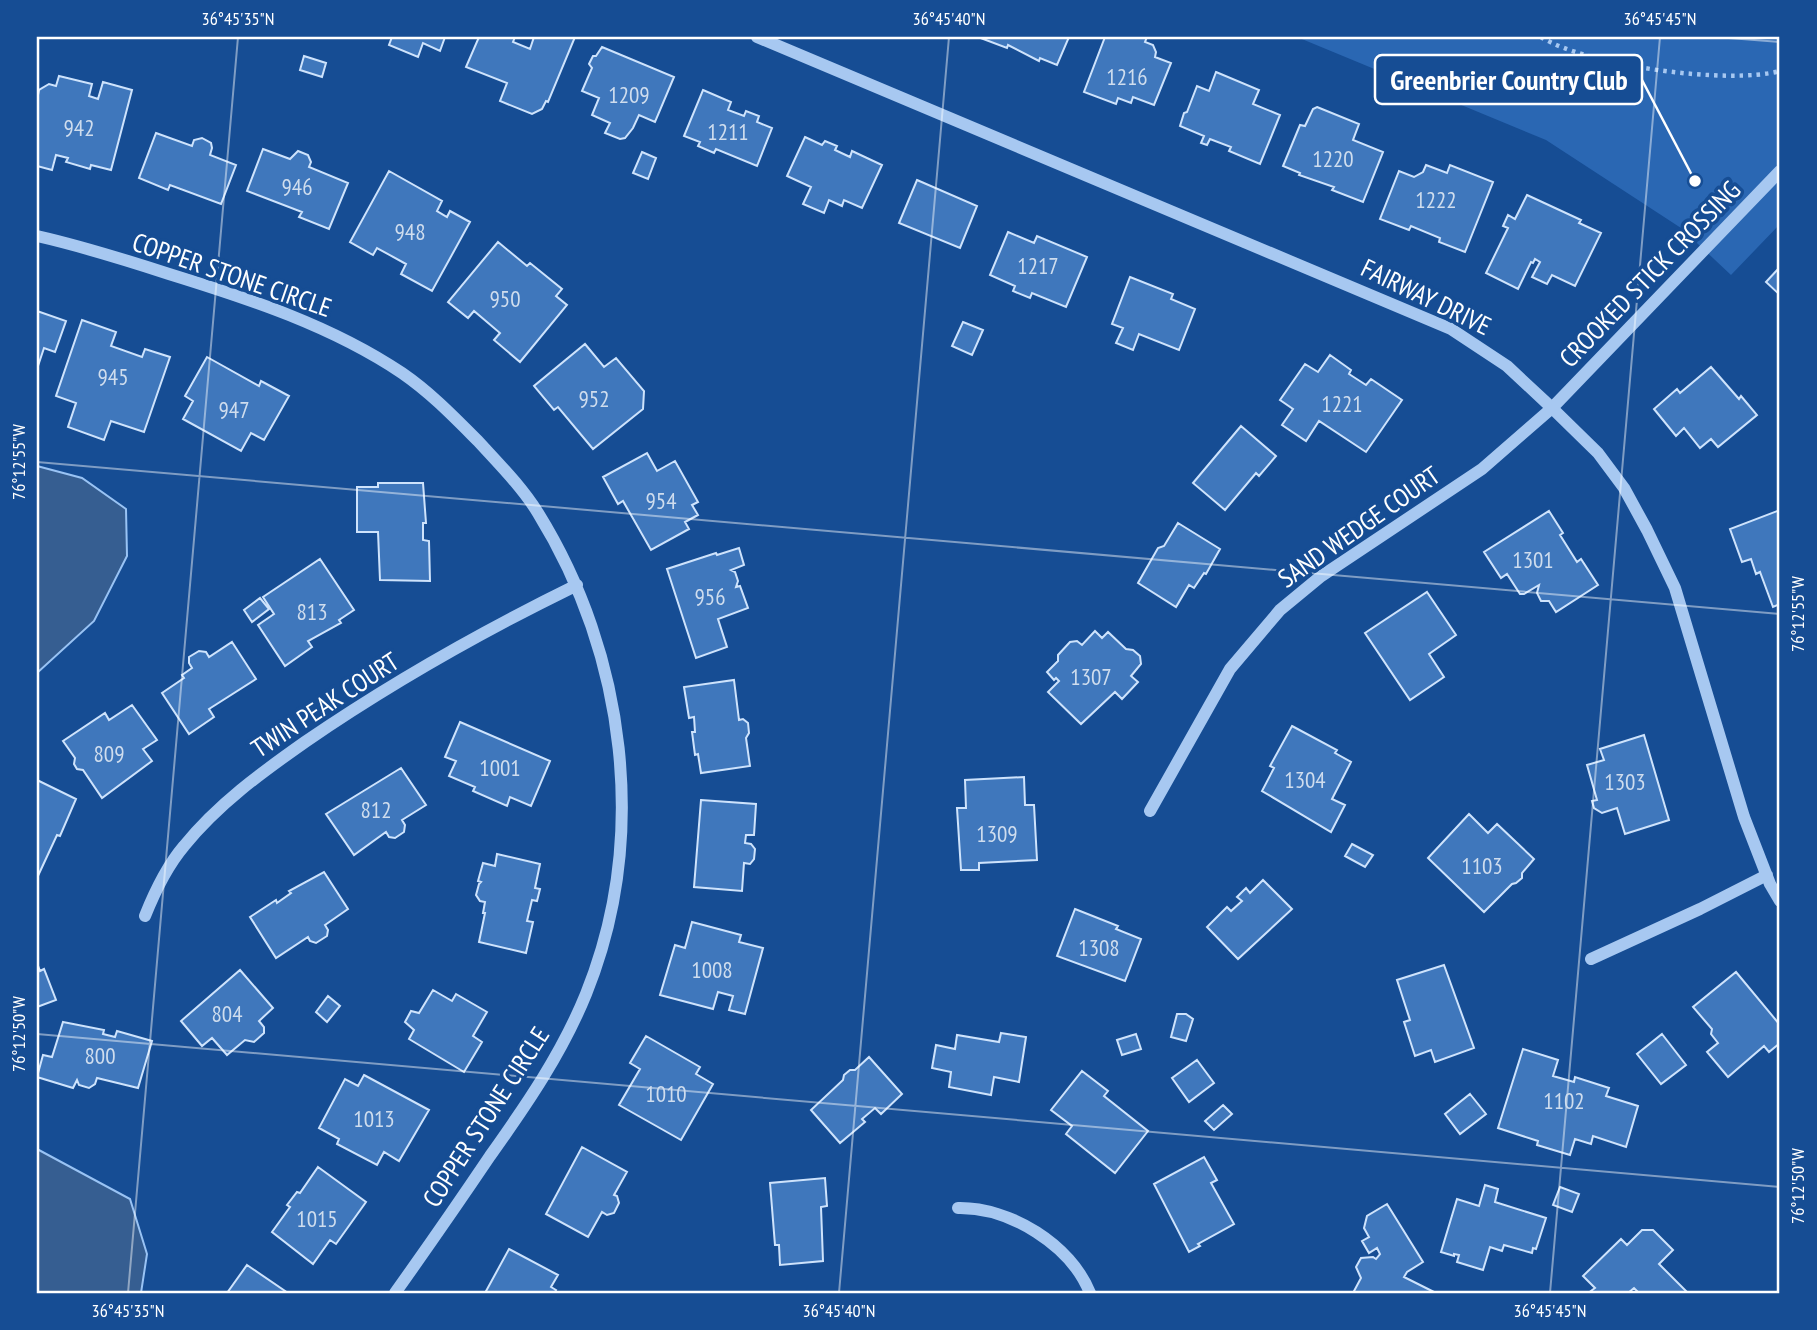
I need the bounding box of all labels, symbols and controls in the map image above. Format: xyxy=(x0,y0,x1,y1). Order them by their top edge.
text: 36°45'35"N xyxy=(202,7,274,30)
text: 36°45'40"N xyxy=(913,7,985,30)
text: 36°45'45"N xyxy=(1624,7,1696,30)
callout: Greenbrier Country Club xyxy=(1375,55,1642,104)
text: Greenbrier Country Club xyxy=(1390,61,1628,98)
house number: 1216 xyxy=(1106,62,1148,91)
house number: 1209 xyxy=(608,80,650,109)
house number: 942 xyxy=(63,113,95,142)
house number: 1211 xyxy=(707,117,749,146)
house number: 1220 xyxy=(1312,144,1354,173)
house number: 946 xyxy=(281,172,313,201)
street label: CROOKED STICK CROSSING xyxy=(1552,173,1747,374)
house number: 1222 xyxy=(1415,185,1457,214)
house number: 948 xyxy=(394,217,426,246)
street label: COPPER STONE CIRCLE xyxy=(128,225,336,324)
house number: 1217 xyxy=(1017,251,1059,280)
street label: FAIRWAY DRIVE xyxy=(1356,251,1497,342)
house number: 950 xyxy=(489,284,521,313)
house number: 945 xyxy=(97,362,129,391)
house number: 952 xyxy=(578,384,610,413)
house number: 1221 xyxy=(1321,389,1363,418)
house number: 947 xyxy=(218,395,250,424)
text: 76°12'55"W xyxy=(7,424,30,500)
street label: SAND WEDGE COURT xyxy=(1271,458,1446,595)
house number: 954 xyxy=(645,486,677,515)
house number: 1301 xyxy=(1512,545,1554,574)
text: 76°12'55"W xyxy=(1786,576,1809,652)
house number: 956 xyxy=(694,582,726,611)
house number: 813 xyxy=(296,597,328,626)
street label: TWIN PEAK COURT xyxy=(245,644,405,765)
house number: 1307 xyxy=(1070,662,1112,691)
house number: 809 xyxy=(93,739,125,768)
house number: 1001 xyxy=(479,753,521,782)
house number: 1304 xyxy=(1284,765,1326,794)
house number: 1303 xyxy=(1604,767,1646,796)
house number: 812 xyxy=(360,795,392,824)
house number: 1309 xyxy=(976,819,1018,848)
house number: 1103 xyxy=(1461,851,1503,880)
house number: 1308 xyxy=(1078,933,1120,962)
house number: 1008 xyxy=(691,955,733,984)
text: 76°12'50"W xyxy=(7,996,30,1072)
house number: 804 xyxy=(211,999,243,1028)
street label: COPPER STONE CIRCLE xyxy=(415,1020,556,1213)
house number: 800 xyxy=(84,1041,116,1070)
house number: 1010 xyxy=(645,1079,687,1108)
house number: 1102 xyxy=(1543,1086,1585,1115)
house number: 1013 xyxy=(353,1104,395,1133)
text: 76°12'50"W xyxy=(1786,1148,1809,1224)
house number: 1015 xyxy=(296,1204,338,1233)
text: 36°45'35"N xyxy=(92,1299,164,1322)
text: 36°45'40"N xyxy=(803,1299,875,1322)
text: 36°45'45"N xyxy=(1514,1299,1586,1322)

